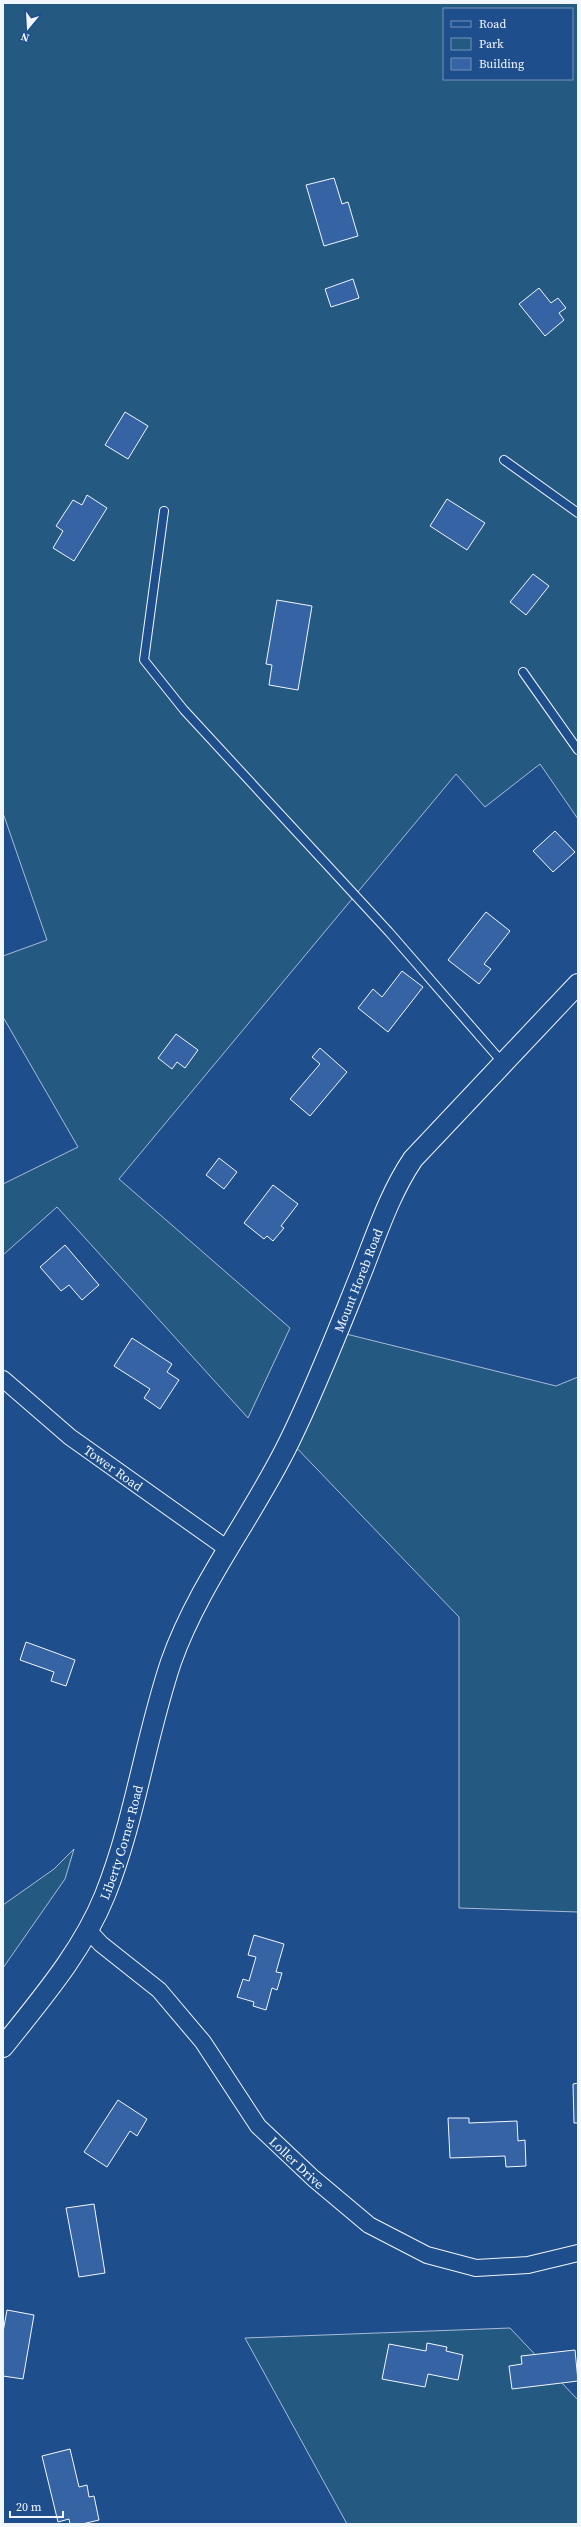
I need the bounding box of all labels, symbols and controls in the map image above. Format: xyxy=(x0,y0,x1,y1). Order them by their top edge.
north arrow xyxy=(8,8,48,48)
legend xyxy=(443,8,573,80)
text: Road xyxy=(479,16,506,32)
text: N xyxy=(19,29,31,45)
text: Park xyxy=(479,36,504,52)
text: Building xyxy=(479,56,524,72)
street label: Mount Horeb Road xyxy=(330,1225,387,1335)
street label: Tower Road xyxy=(80,1442,147,1495)
street label: Liberty Corner Road xyxy=(96,1783,147,1902)
street label: Loller Drive xyxy=(265,2133,328,2193)
scale bar xyxy=(10,2493,63,2519)
text: 20 m xyxy=(16,2499,42,2515)

